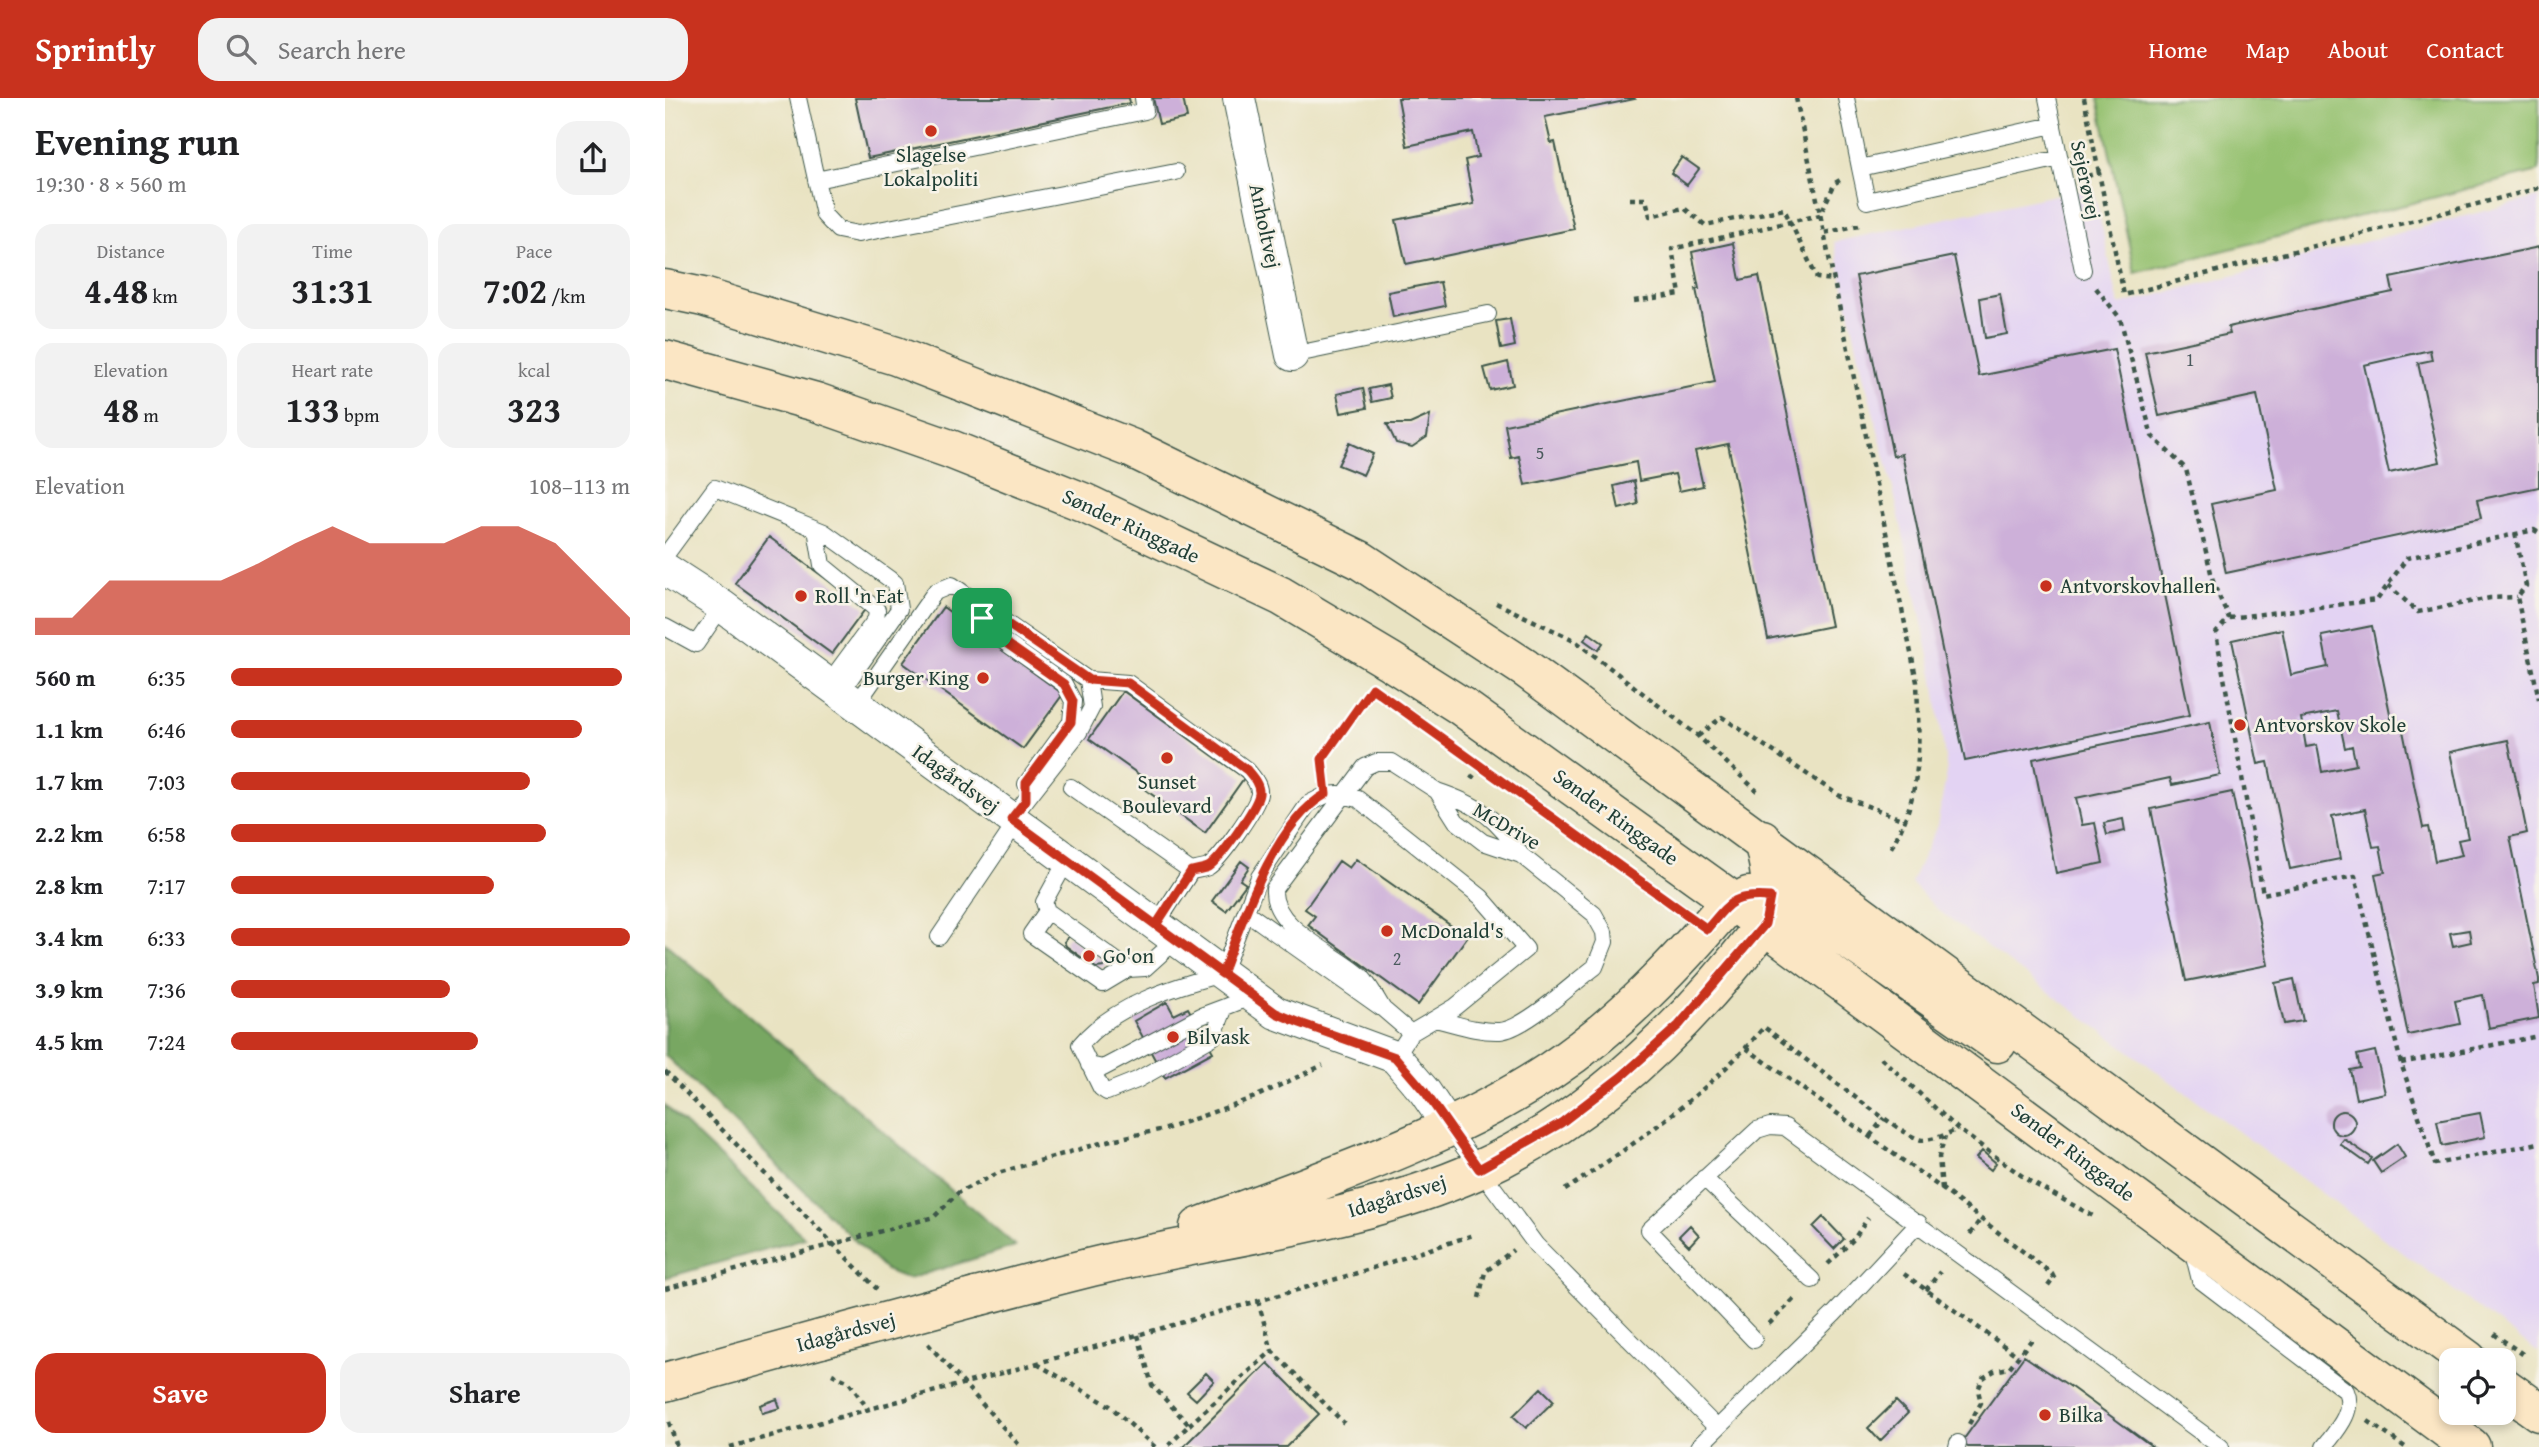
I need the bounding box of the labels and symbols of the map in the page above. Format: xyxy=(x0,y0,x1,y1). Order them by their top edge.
marker: Slagelse Lokalpoliti xyxy=(923,123,939,139)
street label: Sejerøvej xyxy=(2063,137,2110,222)
place label: Slagelse Lokalpoliti xyxy=(884,139,978,194)
street label: Anholtvej xyxy=(1241,181,1290,271)
house number: 1 xyxy=(2186,346,2194,373)
house number: 5 xyxy=(1536,439,1544,466)
street label: Sønder Ringgade xyxy=(1057,480,1205,571)
place label: Antvorskovhallen xyxy=(2060,570,2216,601)
marker: Antvorskovhallen xyxy=(2038,578,2054,594)
place label: Roll 'n Eat xyxy=(815,580,905,611)
marker: Roll 'n Eat xyxy=(793,588,809,604)
pin xyxy=(952,588,1012,648)
place label: Burger King xyxy=(863,662,970,693)
marker: Burger King xyxy=(975,670,991,686)
place label: Antvorskov Skole xyxy=(2254,709,2406,740)
marker: Antvorskov Skole xyxy=(2232,717,2248,733)
street label: Idagårdsvej xyxy=(906,736,1006,821)
marker: Sunset Boulevard xyxy=(1159,750,1175,766)
street label: Sønder Ringgade xyxy=(1547,760,1686,873)
place label: Sunset Boulevard xyxy=(1122,766,1212,821)
street label: McDrive xyxy=(1468,794,1547,857)
place label: McDonald's xyxy=(1401,915,1504,946)
marker: McDonald's xyxy=(1379,923,1395,939)
place label: Go'on xyxy=(1103,940,1154,971)
house number: 2 xyxy=(1393,945,1401,972)
marker: Go'on xyxy=(1081,948,1097,964)
place label: Bilvask xyxy=(1187,1021,1250,1052)
marker: Bilvask xyxy=(1165,1029,1181,1045)
street label: Sønder Ringgade xyxy=(2005,1094,2142,1209)
street label: Idagårdsvej xyxy=(1344,1166,1450,1225)
street label: Idagårdsvej xyxy=(793,1303,899,1360)
place label: Bilka xyxy=(2059,1399,2103,1430)
marker: Bilka xyxy=(2037,1407,2053,1423)

